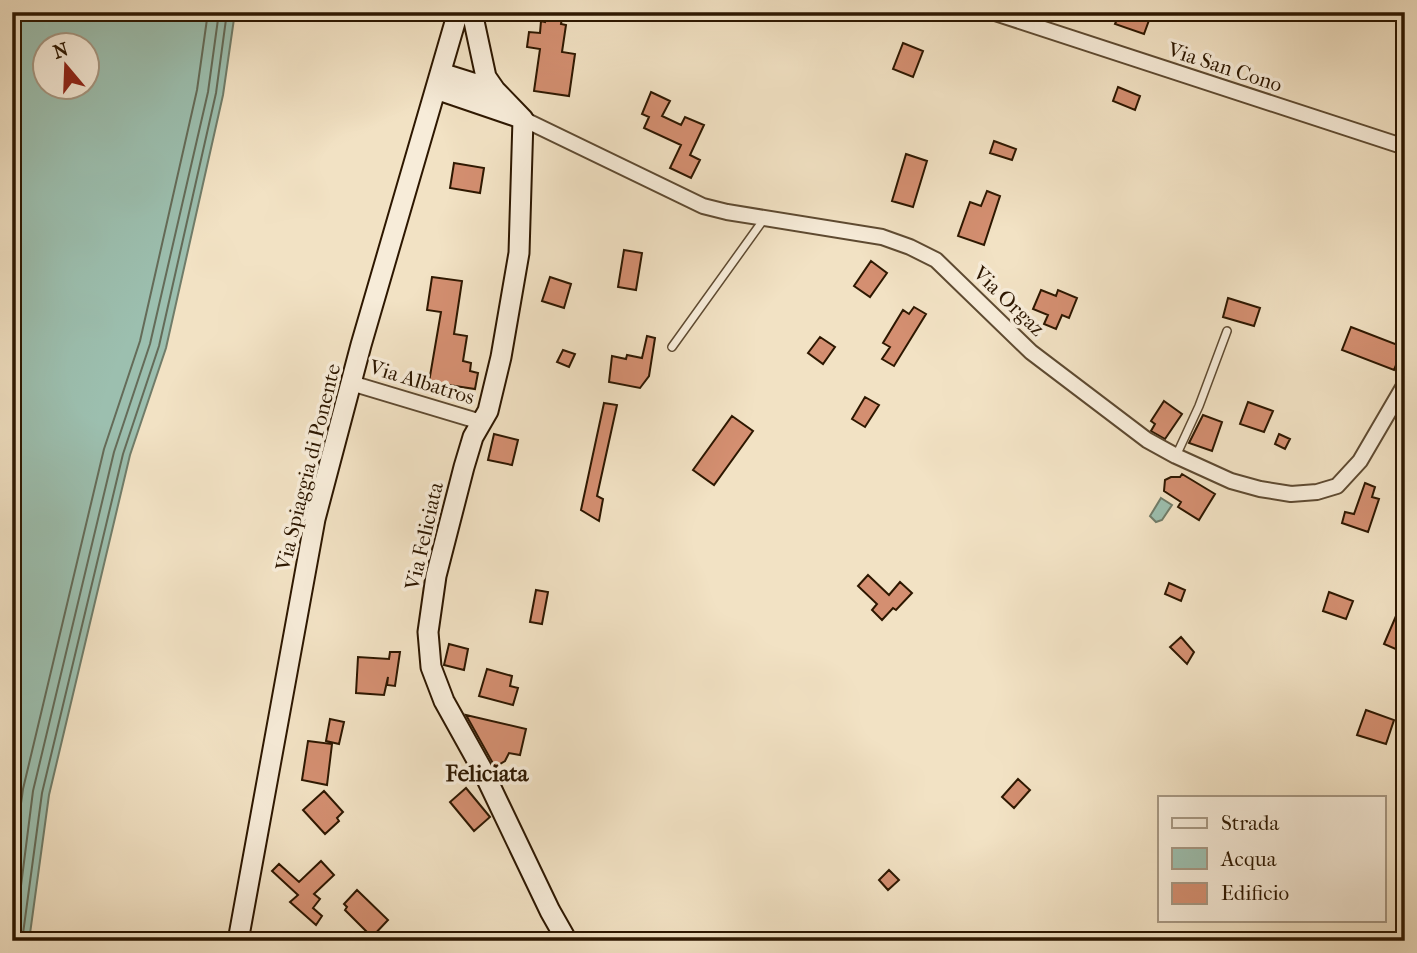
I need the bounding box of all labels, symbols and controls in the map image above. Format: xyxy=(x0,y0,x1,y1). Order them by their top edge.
north arrow xyxy=(32,32,102,102)
street label: Via San Cono xyxy=(1164,37,1285,97)
text: N xyxy=(50,38,72,64)
street label: Via Orgaz xyxy=(968,261,1050,341)
street label: Via Albatros xyxy=(366,354,478,409)
street label: Via Spiaggia di Ponente xyxy=(270,361,345,574)
street label: Via Feliciata xyxy=(400,480,448,593)
district label: Feliciata xyxy=(445,760,530,787)
legend xyxy=(1158,796,1386,922)
text: Strada xyxy=(1221,811,1279,835)
text: Acqua xyxy=(1220,847,1277,871)
text: Edificio xyxy=(1221,881,1289,905)

